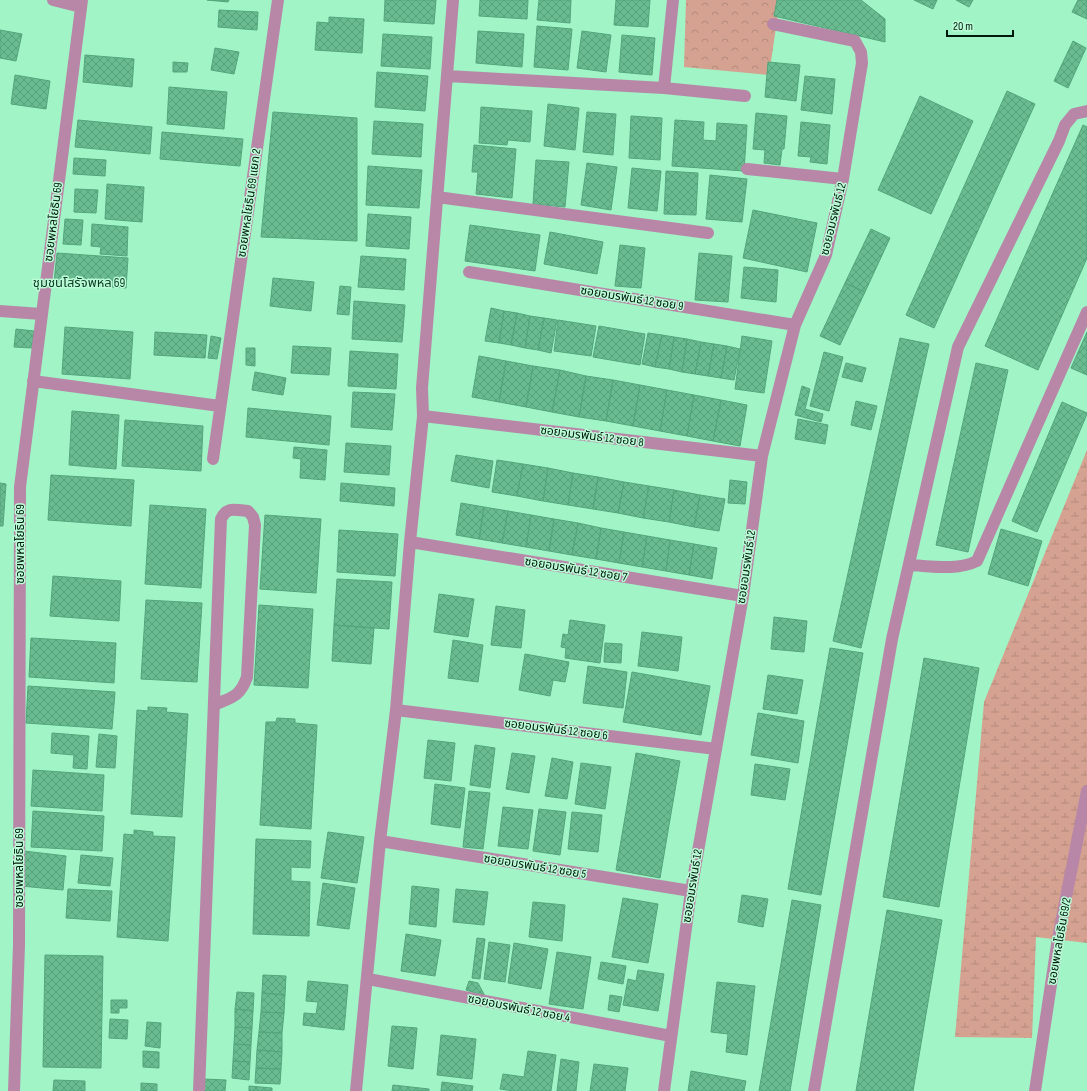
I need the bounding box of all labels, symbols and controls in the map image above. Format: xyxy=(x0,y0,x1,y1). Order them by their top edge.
scale bar xyxy=(947,12,1013,38)
text: 20 m xyxy=(953,19,973,34)
street label: ซอยพหลโยธิน 69 แยก 2 xyxy=(234,148,265,258)
street label: ซอยอมรพันธ์ 12 xyxy=(817,181,850,257)
street label: ซอยพหลโยธิน 69 xyxy=(41,182,66,263)
district label: ชุมชนโสรัจพหล 69 xyxy=(33,275,125,291)
street label: ซอยอมรพันธ์ 12 ซอย 9 xyxy=(579,283,684,314)
street label: ซอยอมรพันธ์ 12 ซอย 8 xyxy=(539,423,644,450)
street label: ซอยพหลโยธิน 69 xyxy=(13,504,28,584)
street label: ซอยอมรพันธ์ 12 xyxy=(734,529,759,605)
street label: ซอยอมรพันธ์ 12 ซอย 7 xyxy=(524,554,628,585)
street label: ซอยอมรพันธ์ 12 ซอย 6 xyxy=(503,716,608,743)
street label: ซอยพหลโยธิน 69 xyxy=(12,828,27,908)
street label: ซอยอมรพันธ์ 12 xyxy=(679,848,706,924)
street label: ซอยอมรพันธ์ 12 ซอย 5 xyxy=(483,851,587,882)
street label: ซอยพหลโยธิน 69/2 xyxy=(1044,896,1075,986)
street label: ซอยอมรพันธ์ 12 ซอย 4 xyxy=(467,991,571,1026)

